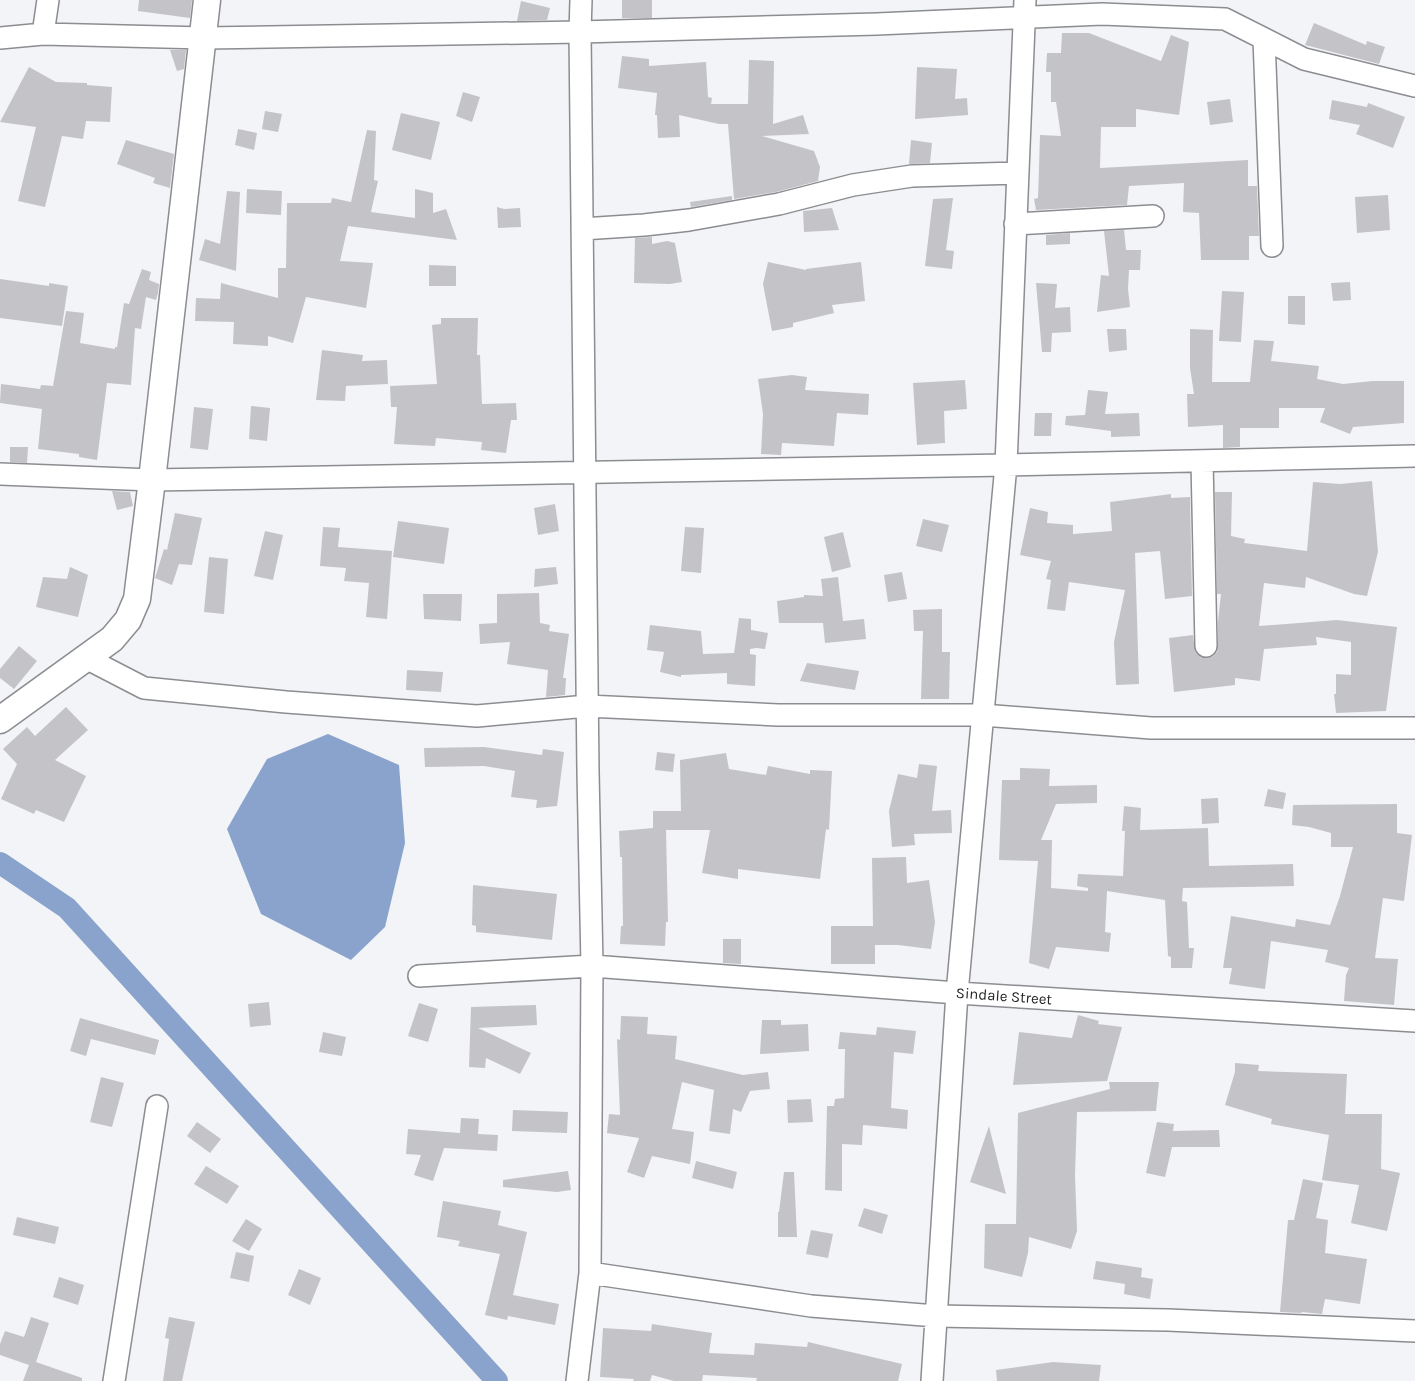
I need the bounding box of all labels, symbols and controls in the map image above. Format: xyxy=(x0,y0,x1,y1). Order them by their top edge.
street label: Sindale Street xyxy=(955,984,1053,1008)

